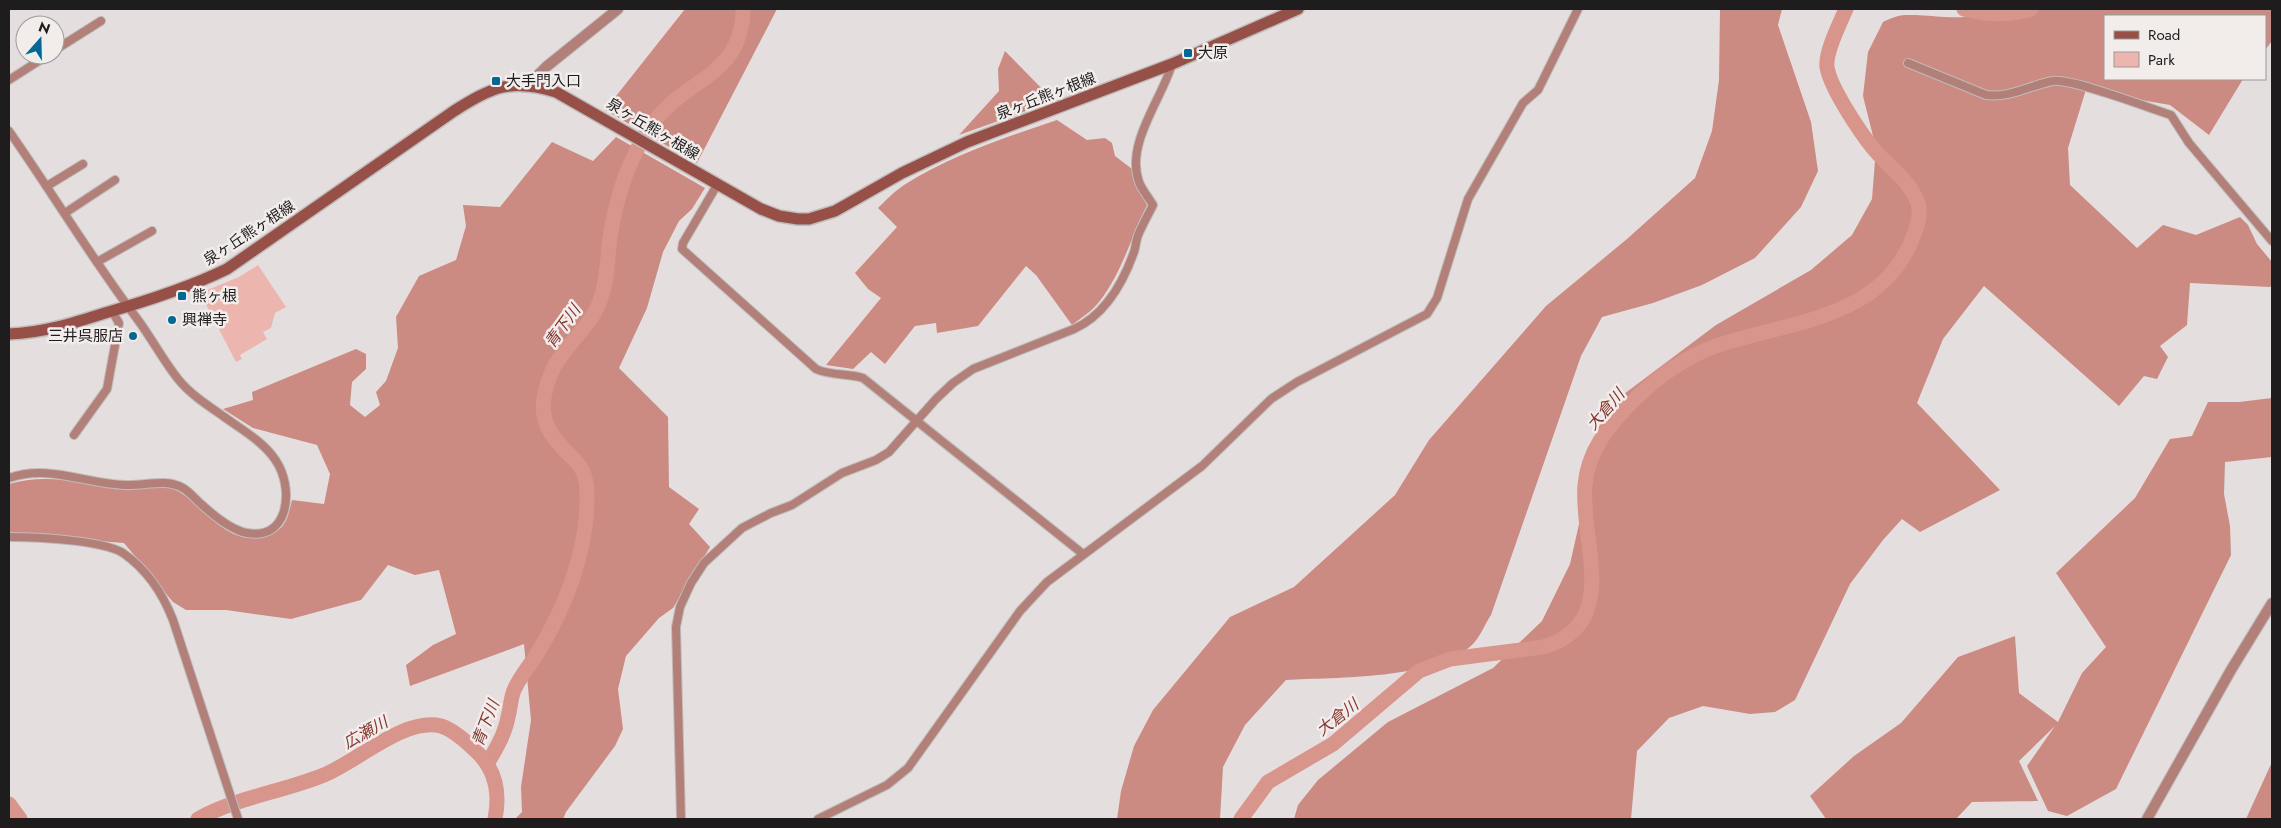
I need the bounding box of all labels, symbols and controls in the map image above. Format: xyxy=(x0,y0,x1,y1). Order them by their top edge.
north arrow xyxy=(15,15,65,65)
legend xyxy=(2104,15,2266,80)
text: N xyxy=(36,16,53,39)
text: Road xyxy=(2148,24,2180,46)
place label: 大原 xyxy=(1198,42,1228,64)
marker: 大原 xyxy=(1182,47,1194,59)
text: Park xyxy=(2148,49,2175,71)
street label: 泉ヶ丘熊ヶ根線 xyxy=(993,67,1099,125)
place label: 大手門入口 xyxy=(506,70,581,92)
marker: 大手門入口 xyxy=(490,75,502,87)
street label: 泉ヶ丘熊ヶ根線 xyxy=(602,93,704,165)
street label: 泉ヶ丘熊ヶ根線 xyxy=(199,195,299,271)
place label: 熊ヶ根 xyxy=(192,285,237,307)
marker: 熊ヶ根 xyxy=(176,290,188,302)
water label: 青下川 xyxy=(539,299,587,352)
place label: 興禅寺 xyxy=(182,309,227,331)
marker: 興禅寺 xyxy=(166,314,178,326)
place label: 三井呉服店 xyxy=(48,325,123,347)
marker: 三井呉服店 xyxy=(127,330,139,342)
water label: 大倉川 xyxy=(1581,382,1631,435)
water label: 大倉川 xyxy=(1311,692,1365,741)
water label: 青下川 xyxy=(466,695,506,750)
water label: 広瀬川 xyxy=(339,710,394,754)

